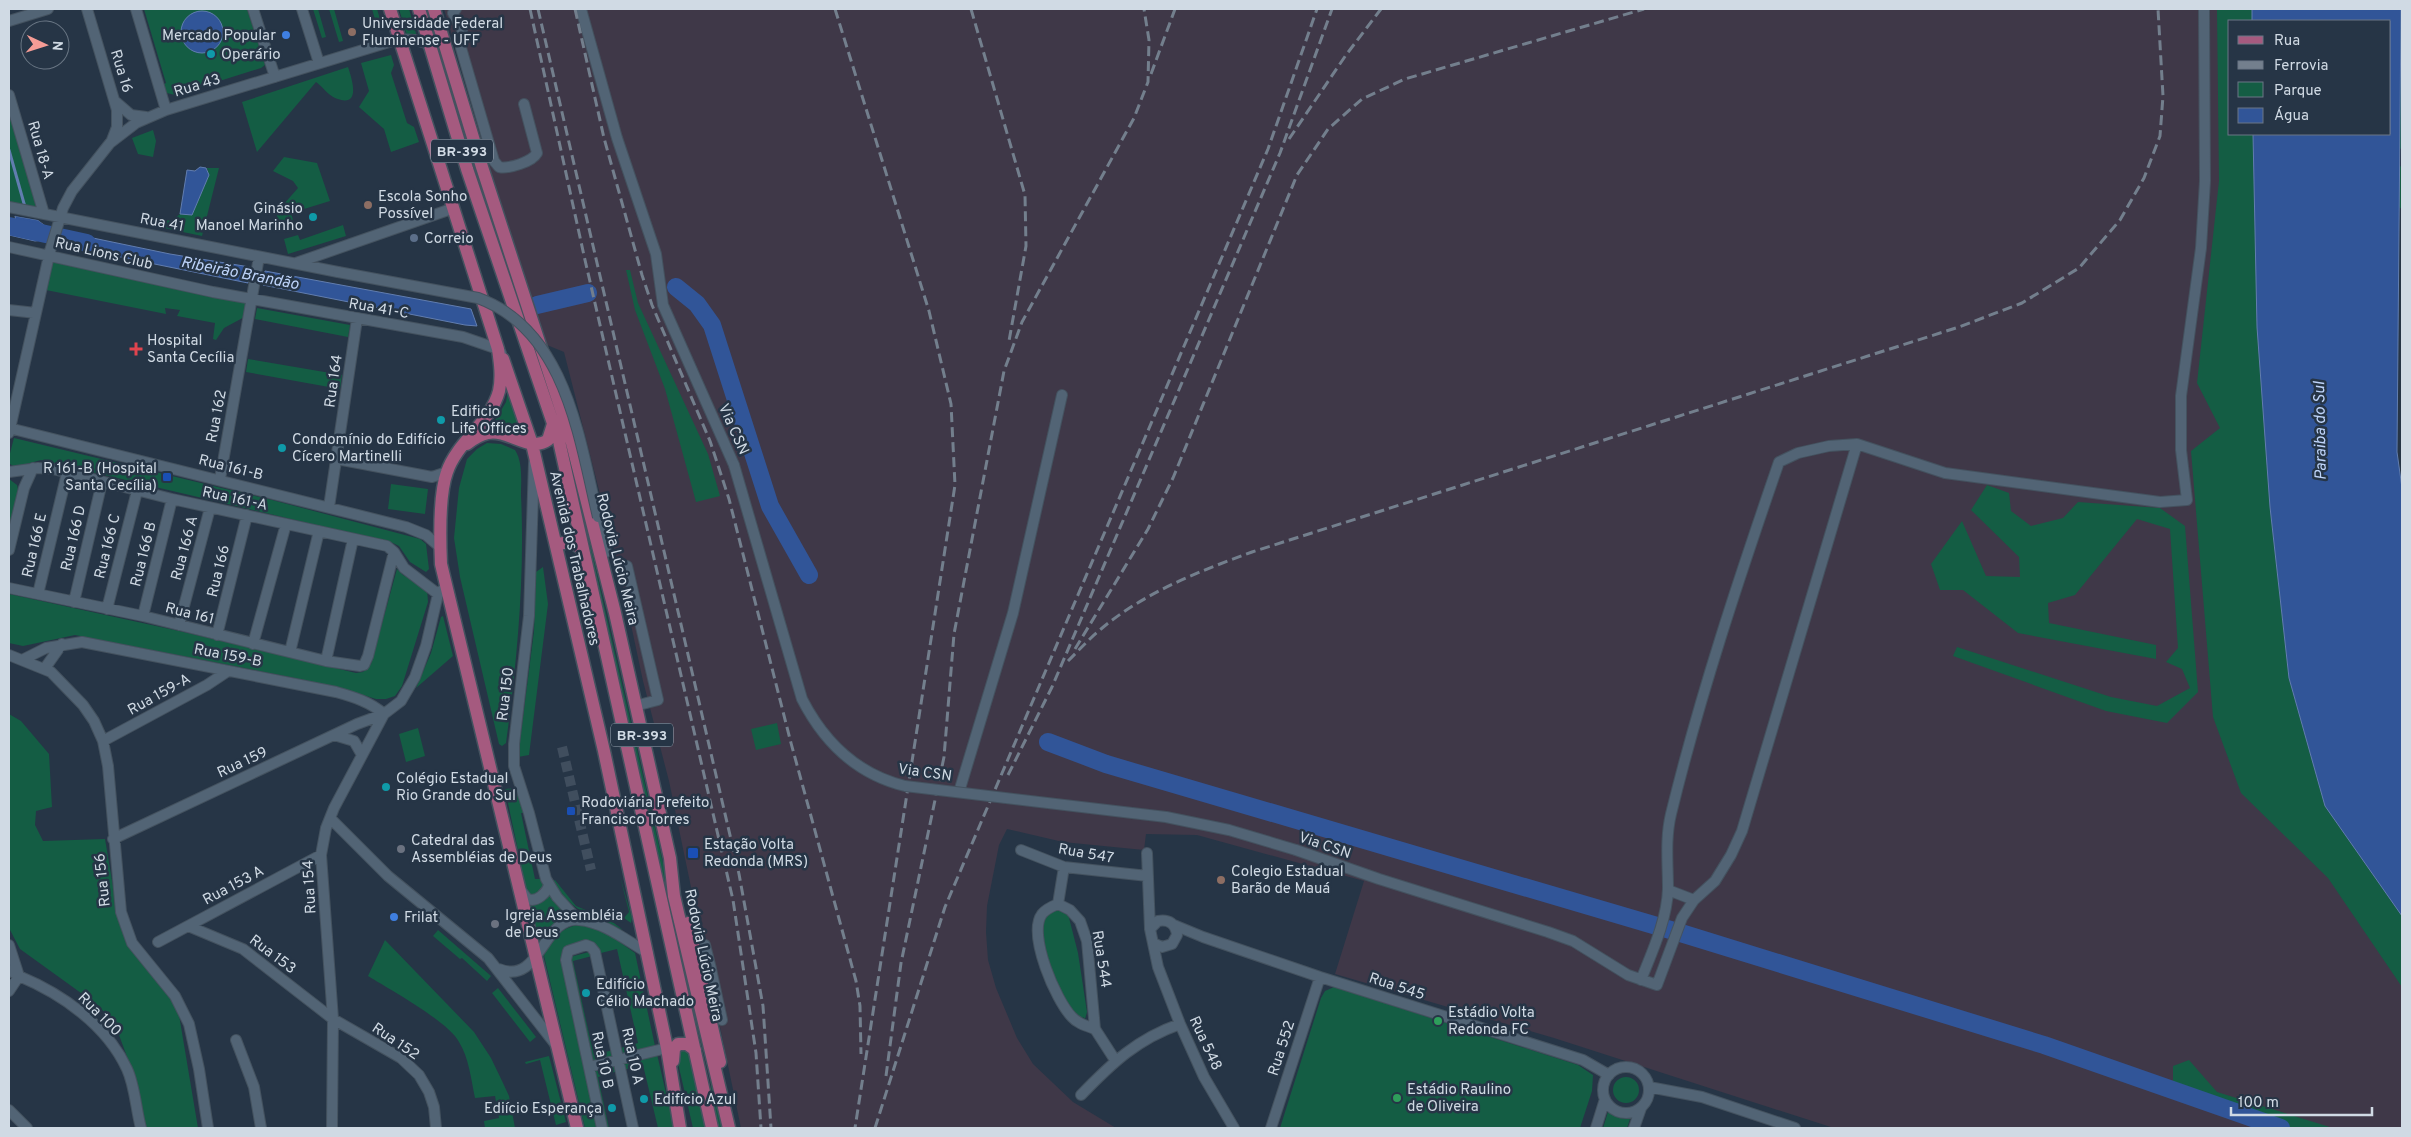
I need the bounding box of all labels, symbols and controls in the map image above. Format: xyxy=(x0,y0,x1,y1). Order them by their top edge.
place label: Universidade Federal Fluminense - UFF xyxy=(362,15,503,51)
north arrow xyxy=(20,20,70,70)
legend xyxy=(2228,20,2391,135)
marker: Universidade Federal Fluminense - UFF xyxy=(346,26,358,38)
place label: Mercado Popular xyxy=(162,27,276,46)
marker: Mercado Popular xyxy=(280,29,292,41)
text: Rua xyxy=(2274,32,2300,51)
text: N xyxy=(48,40,65,51)
place label: Operário xyxy=(221,46,281,65)
street label: Rua 16 xyxy=(105,47,136,95)
marker: Operário xyxy=(205,48,217,60)
text: Ferrovia xyxy=(2274,57,2328,76)
street label: Rua 43 xyxy=(172,70,223,103)
text: Parque xyxy=(2274,82,2322,101)
text: Água xyxy=(2274,106,2309,126)
street label: Rua 18-A xyxy=(22,119,57,182)
road number: BR-393 xyxy=(431,140,493,162)
place label: Escola Sonho Possível xyxy=(378,188,467,224)
marker: Escola Sonho Possível xyxy=(362,199,374,211)
place label: Ginásio Manoel Marinho xyxy=(196,200,303,236)
street label: Rua 41 xyxy=(138,210,185,237)
marker: Ginásio Manoel Marinho xyxy=(307,211,319,223)
place label: Correio xyxy=(424,230,474,249)
marker: Correio xyxy=(408,232,420,244)
street label: Rua Lions Club xyxy=(53,234,154,275)
water label: Ribeirão Brandão xyxy=(179,253,301,295)
street label: Rua 41-C xyxy=(347,295,410,324)
place label: Hospital Santa Cecília xyxy=(147,332,234,368)
marker: Hospital Santa Cecília xyxy=(129,342,143,356)
street label: Rua 164 xyxy=(321,353,348,409)
water label: Paraiba do Sul xyxy=(2310,380,2332,481)
street label: Rua 162 xyxy=(203,388,232,444)
street label: Via CSN xyxy=(713,401,752,458)
place label: Edificio Life Offices xyxy=(451,403,527,439)
marker: Edificio Life Offices xyxy=(435,414,447,426)
place label: Condomínio do Edifício Cícero Martinelli xyxy=(292,431,446,467)
marker: Condomínio do Edifício Cícero Martinelli xyxy=(276,442,288,454)
street label: Rua 161-B xyxy=(196,451,265,486)
place label: R 161-B (Hospital Santa Cecília) xyxy=(43,460,157,496)
street label: Avenida dos Trabalhadores xyxy=(544,469,603,648)
marker: R 161-B (Hospital Santa Cecília) xyxy=(161,471,173,483)
street label: Rua 161-A xyxy=(200,483,269,516)
street label: Rodovia Lúcio Meira xyxy=(591,491,642,627)
street label: Rua 166 D xyxy=(58,504,91,573)
street label: Rua 166 E xyxy=(19,511,52,579)
street label: Rua 166 C xyxy=(91,512,126,581)
street label: Rua 166 A xyxy=(168,514,203,583)
street label: Rua 166 B xyxy=(127,520,162,589)
street label: Rua 166 xyxy=(204,543,235,599)
street label: Rua 161 xyxy=(163,599,216,630)
street label: Rua 159-B xyxy=(192,641,263,672)
street label: Rua 150 xyxy=(494,666,519,722)
street label: Rua 159-A xyxy=(125,670,195,720)
road number: BR-393 xyxy=(611,724,673,746)
street label: Rua 159 xyxy=(214,743,271,783)
street label: Via CSN xyxy=(897,760,953,787)
place label: Colégio Estadual Rio Grande do Sul xyxy=(396,770,516,806)
marker: Colégio Estadual Rio Grande do Sul xyxy=(380,781,392,793)
place label: Rodoviária Prefeito Francisco Torres xyxy=(581,794,709,830)
marker: Rodoviária Prefeito Francisco Torres xyxy=(565,805,577,817)
street label: Via CSN xyxy=(1296,829,1353,864)
place label: Catedral das Assembléias de Deus xyxy=(411,832,552,868)
place label: Estação Volta Redonda (MRS) xyxy=(704,836,808,872)
street label: Rua 547 xyxy=(1056,840,1115,869)
marker: Catedral das Assembléias de Deus xyxy=(395,843,407,855)
marker: Estação Volta Redonda (MRS) xyxy=(686,846,700,860)
street label: Rua 156 xyxy=(91,852,116,907)
street label: Rua 154 xyxy=(300,859,321,915)
street label: Rua 153 A xyxy=(200,862,268,910)
place label: Colegio Estadual Barão de Mauá xyxy=(1231,863,1344,899)
marker: Colegio Estadual Barão de Mauá xyxy=(1215,874,1227,886)
street label: Rodovia Lúcio Meira xyxy=(679,887,726,1023)
place label: Igreja Assembléia de Deus xyxy=(505,907,623,943)
place label: Frilat xyxy=(404,909,438,928)
marker: Frilat xyxy=(388,911,400,923)
marker: Igreja Assembléia de Deus xyxy=(489,918,501,930)
street label: Rua 544 xyxy=(1087,929,1114,989)
street label: Rua 153 xyxy=(245,931,299,979)
street label: Rua 545 xyxy=(1366,969,1427,1005)
place label: Edifício Célio Machado xyxy=(596,976,694,1012)
marker: Edifício Célio Machado xyxy=(580,987,592,999)
street label: Rua 100 xyxy=(73,989,125,1041)
place label: Estádio Volta Redonda FC xyxy=(1448,1004,1535,1040)
street label: Rua 548 xyxy=(1184,1013,1225,1074)
marker: Estádio Volta Redonda FC xyxy=(1432,1015,1444,1027)
street label: Rua 552 xyxy=(1265,1018,1300,1079)
street label: Rua 152 xyxy=(368,1019,423,1065)
street label: Rua 10 A xyxy=(616,1026,647,1087)
street label: Rua 10 B xyxy=(586,1030,617,1091)
place label: Estádio Raulino de Oliveira xyxy=(1407,1081,1511,1117)
scale bar xyxy=(2231,1084,2372,1116)
place label: Edifício Azul xyxy=(654,1091,736,1110)
marker: Estádio Raulino de Oliveira xyxy=(1391,1092,1403,1104)
marker: Edifício Azul xyxy=(638,1093,650,1105)
text: 100 m xyxy=(2238,1094,2279,1113)
place label: Ediício Esperança xyxy=(484,1100,602,1119)
marker: Ediício Esperança xyxy=(606,1102,618,1114)

